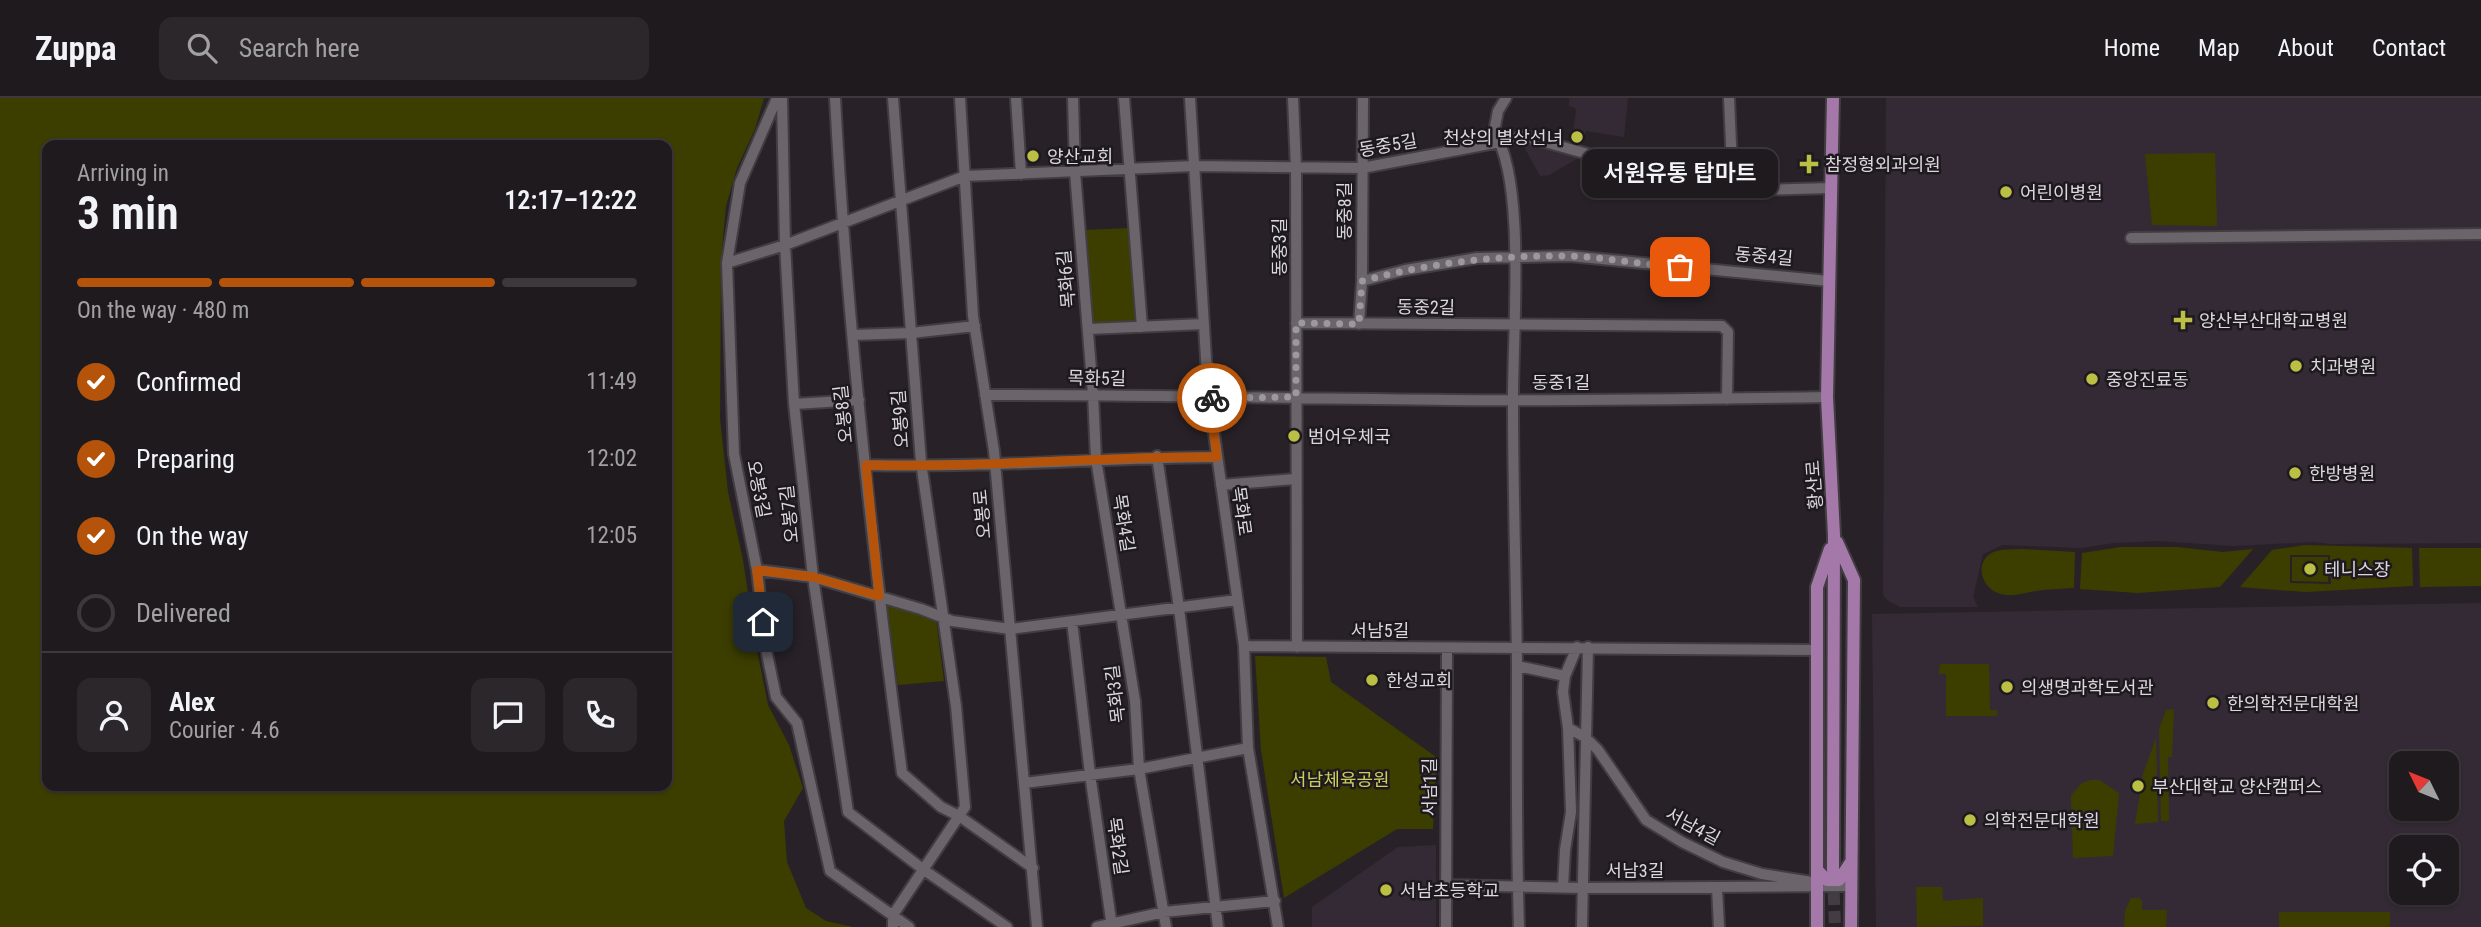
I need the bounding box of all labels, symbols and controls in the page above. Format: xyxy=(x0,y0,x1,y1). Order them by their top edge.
search box xyxy=(159,17,649,80)
text: Zuppa xyxy=(35,29,117,68)
icon: search xyxy=(183,29,221,67)
text: Search here xyxy=(239,33,360,63)
text: Home xyxy=(2104,34,2160,62)
text: Map xyxy=(2198,34,2240,62)
text: About xyxy=(2278,34,2334,62)
text: Contact xyxy=(2372,34,2446,62)
place label: 천상의 별상선녀 xyxy=(1443,127,1563,148)
marker: 천상의 별상선녀 xyxy=(1569,129,1585,145)
street label: 동중5길 xyxy=(1357,130,1419,160)
place label: 양산교회 xyxy=(1047,146,1113,167)
marker: 양산교회 xyxy=(1025,148,1041,164)
callout: 서원유통 탑마트 xyxy=(1582,148,1778,197)
marker: 참정형외과의원 xyxy=(1799,154,1819,174)
place label: 참정형외과의원 xyxy=(1825,154,1941,175)
text: Arriving in xyxy=(77,160,169,187)
text: 서원유통 탑마트 xyxy=(1603,160,1757,187)
street label: 동중8길 xyxy=(1334,182,1355,240)
place label: 어린이병원 xyxy=(2020,182,2103,203)
marker: 어린이병원 xyxy=(1998,184,2014,200)
text: 12:17–12:22 xyxy=(504,185,637,215)
text: 3 min xyxy=(77,186,179,240)
street label: 동중3길 xyxy=(1269,218,1290,276)
pin xyxy=(1650,237,1710,297)
street label: 동중4길 xyxy=(1734,243,1794,269)
icon: bag xyxy=(1661,248,1699,286)
street label: 목화6길 xyxy=(1053,249,1079,309)
street label: 동중2길 xyxy=(1397,296,1455,318)
text: On the way · 480 m xyxy=(77,297,249,324)
marker: 양산부산대학교병원 xyxy=(2173,310,2193,330)
place label: 양산부산대학교병원 xyxy=(2199,310,2348,331)
place label: 치과병원 xyxy=(2310,356,2376,377)
marker: 치과병원 xyxy=(2288,358,2304,374)
icon: check xyxy=(77,363,115,401)
courier xyxy=(1177,363,1247,433)
text: Confirmed xyxy=(136,367,242,397)
street label: 목화5길 xyxy=(1068,367,1126,389)
text: 11:49 xyxy=(586,368,637,395)
place label: 중앙진료동 xyxy=(2106,369,2189,390)
marker: 중앙진료동 xyxy=(2084,371,2100,387)
street label: 동중1길 xyxy=(1532,372,1590,393)
icon: bike xyxy=(1193,379,1231,417)
street label: 오봉8길 xyxy=(829,384,857,444)
street label: 오봉9길 xyxy=(887,389,913,449)
place label: 범어우체국 xyxy=(1308,426,1391,447)
marker: 범어우체국 xyxy=(1286,428,1302,444)
icon: check xyxy=(77,440,115,478)
text: Preparing xyxy=(136,444,235,474)
text: 12:02 xyxy=(586,445,637,472)
street label: 오봉3길 xyxy=(743,458,775,520)
street label: 황산로 xyxy=(1802,459,1826,511)
place label: 한방병원 xyxy=(2309,463,2375,484)
marker: 한방병원 xyxy=(2287,465,2303,481)
street label: 오봉7길 xyxy=(775,484,803,544)
street label: 목화로 xyxy=(1228,485,1256,537)
street label: 오봉로 xyxy=(969,488,995,540)
street label: 목화4길 xyxy=(1109,492,1139,554)
icon: check xyxy=(77,517,115,555)
text: On the way xyxy=(136,521,249,551)
text: 12:05 xyxy=(586,522,637,549)
place label: 테니스장 xyxy=(2324,559,2390,580)
marker: 테니스장 xyxy=(2302,561,2318,577)
pin xyxy=(733,592,793,652)
text: Delivered xyxy=(136,598,231,628)
icon: home xyxy=(744,603,782,641)
street label: 서남5길 xyxy=(1351,620,1409,641)
street label: 목화3길 xyxy=(1101,664,1129,724)
place label: 한성교회 xyxy=(1386,670,1452,691)
marker: 한성교회 xyxy=(1364,672,1380,688)
place label: 의생명과학도서관 xyxy=(2021,677,2154,698)
button: person xyxy=(77,678,151,752)
button: chat xyxy=(471,678,545,752)
button: phone xyxy=(563,678,637,752)
marker: 의생명과학도서관 xyxy=(1999,679,2015,695)
text: Alex xyxy=(169,687,215,717)
place label: 한의학전문대학원 xyxy=(2227,693,2359,714)
marker: 한의학전문대학원 xyxy=(2205,695,2221,711)
text: Courier · 4.6 xyxy=(169,717,280,744)
north arrow xyxy=(2389,751,2459,821)
map controls xyxy=(2389,751,2459,905)
street label: 서남1길 xyxy=(1419,758,1440,816)
park label: 서남체육공원 xyxy=(1290,769,1390,790)
place label: 부산대학교 양산캠퍼스 xyxy=(2152,776,2322,797)
marker: 부산대학교 양산캠퍼스 xyxy=(2130,778,2146,794)
street label: 서남4길 xyxy=(1662,803,1724,849)
place label: 의학전문대학원 xyxy=(1984,810,2100,831)
marker: 의학전문대학원 xyxy=(1962,812,1978,828)
street label: 목화2길 xyxy=(1104,816,1132,876)
button: locate xyxy=(2389,835,2459,905)
street label: 서남3길 xyxy=(1606,860,1664,881)
place label: 서남초등학교 xyxy=(1400,880,1499,901)
marker: 서남초등학교 xyxy=(1378,882,1394,898)

